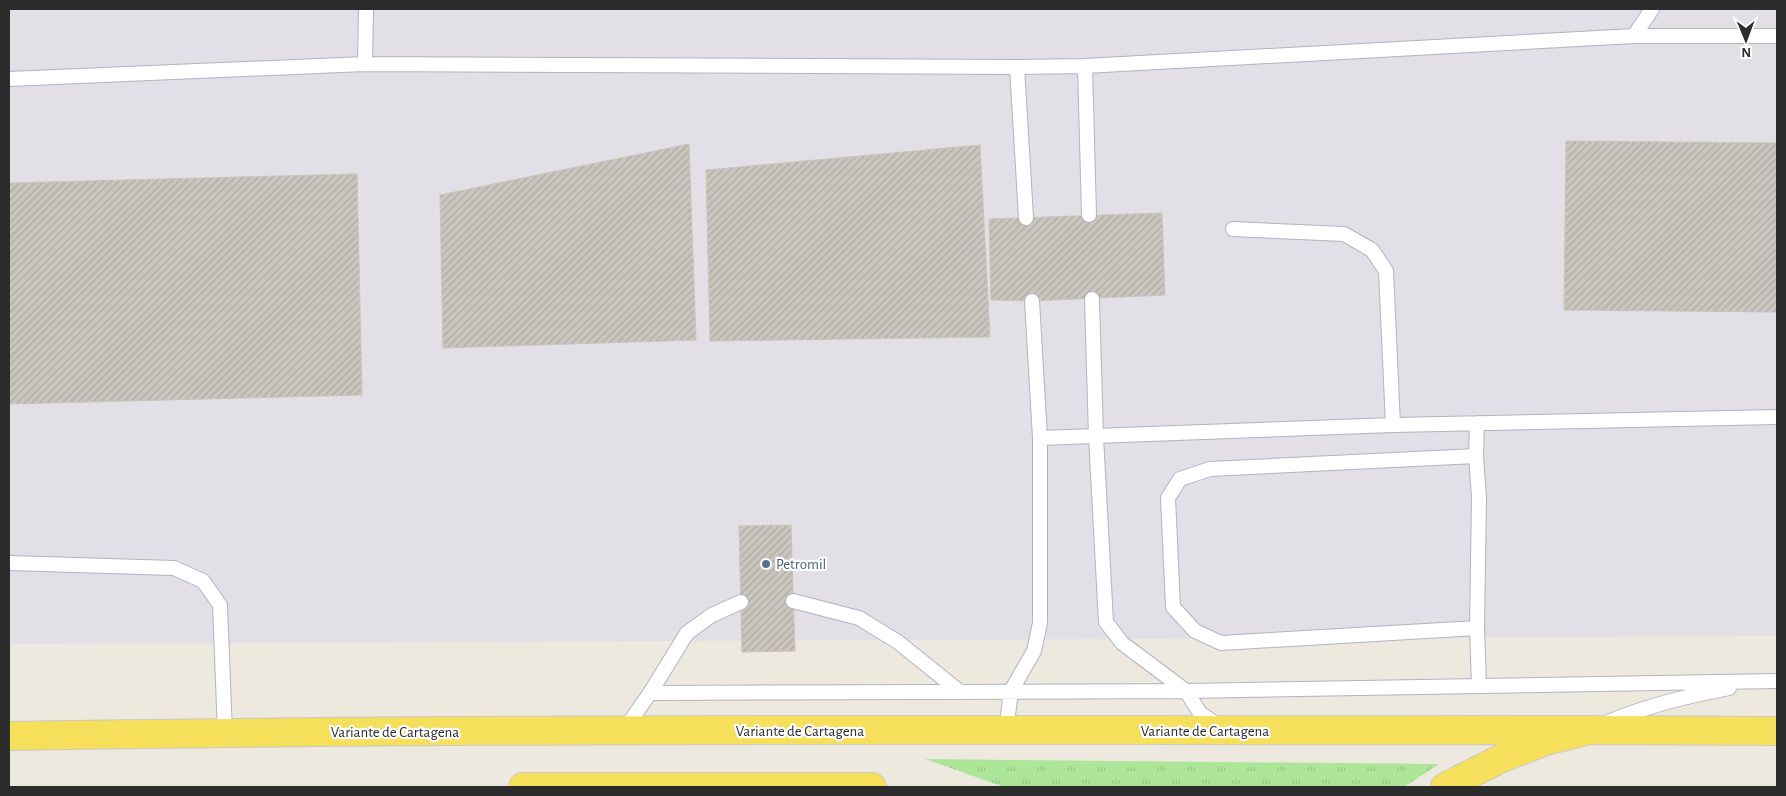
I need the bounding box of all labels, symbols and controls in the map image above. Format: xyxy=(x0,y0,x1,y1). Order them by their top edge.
north arrow xyxy=(1721,15,1771,65)
text: N xyxy=(1741,45,1751,59)
place label: Petromil xyxy=(776,557,826,572)
marker: Petromil xyxy=(760,558,772,570)
street label: Variante de Cartagena xyxy=(736,724,864,739)
street label: Variante de Cartagena xyxy=(1141,724,1269,739)
street label: Variante de Cartagena xyxy=(331,725,459,740)

